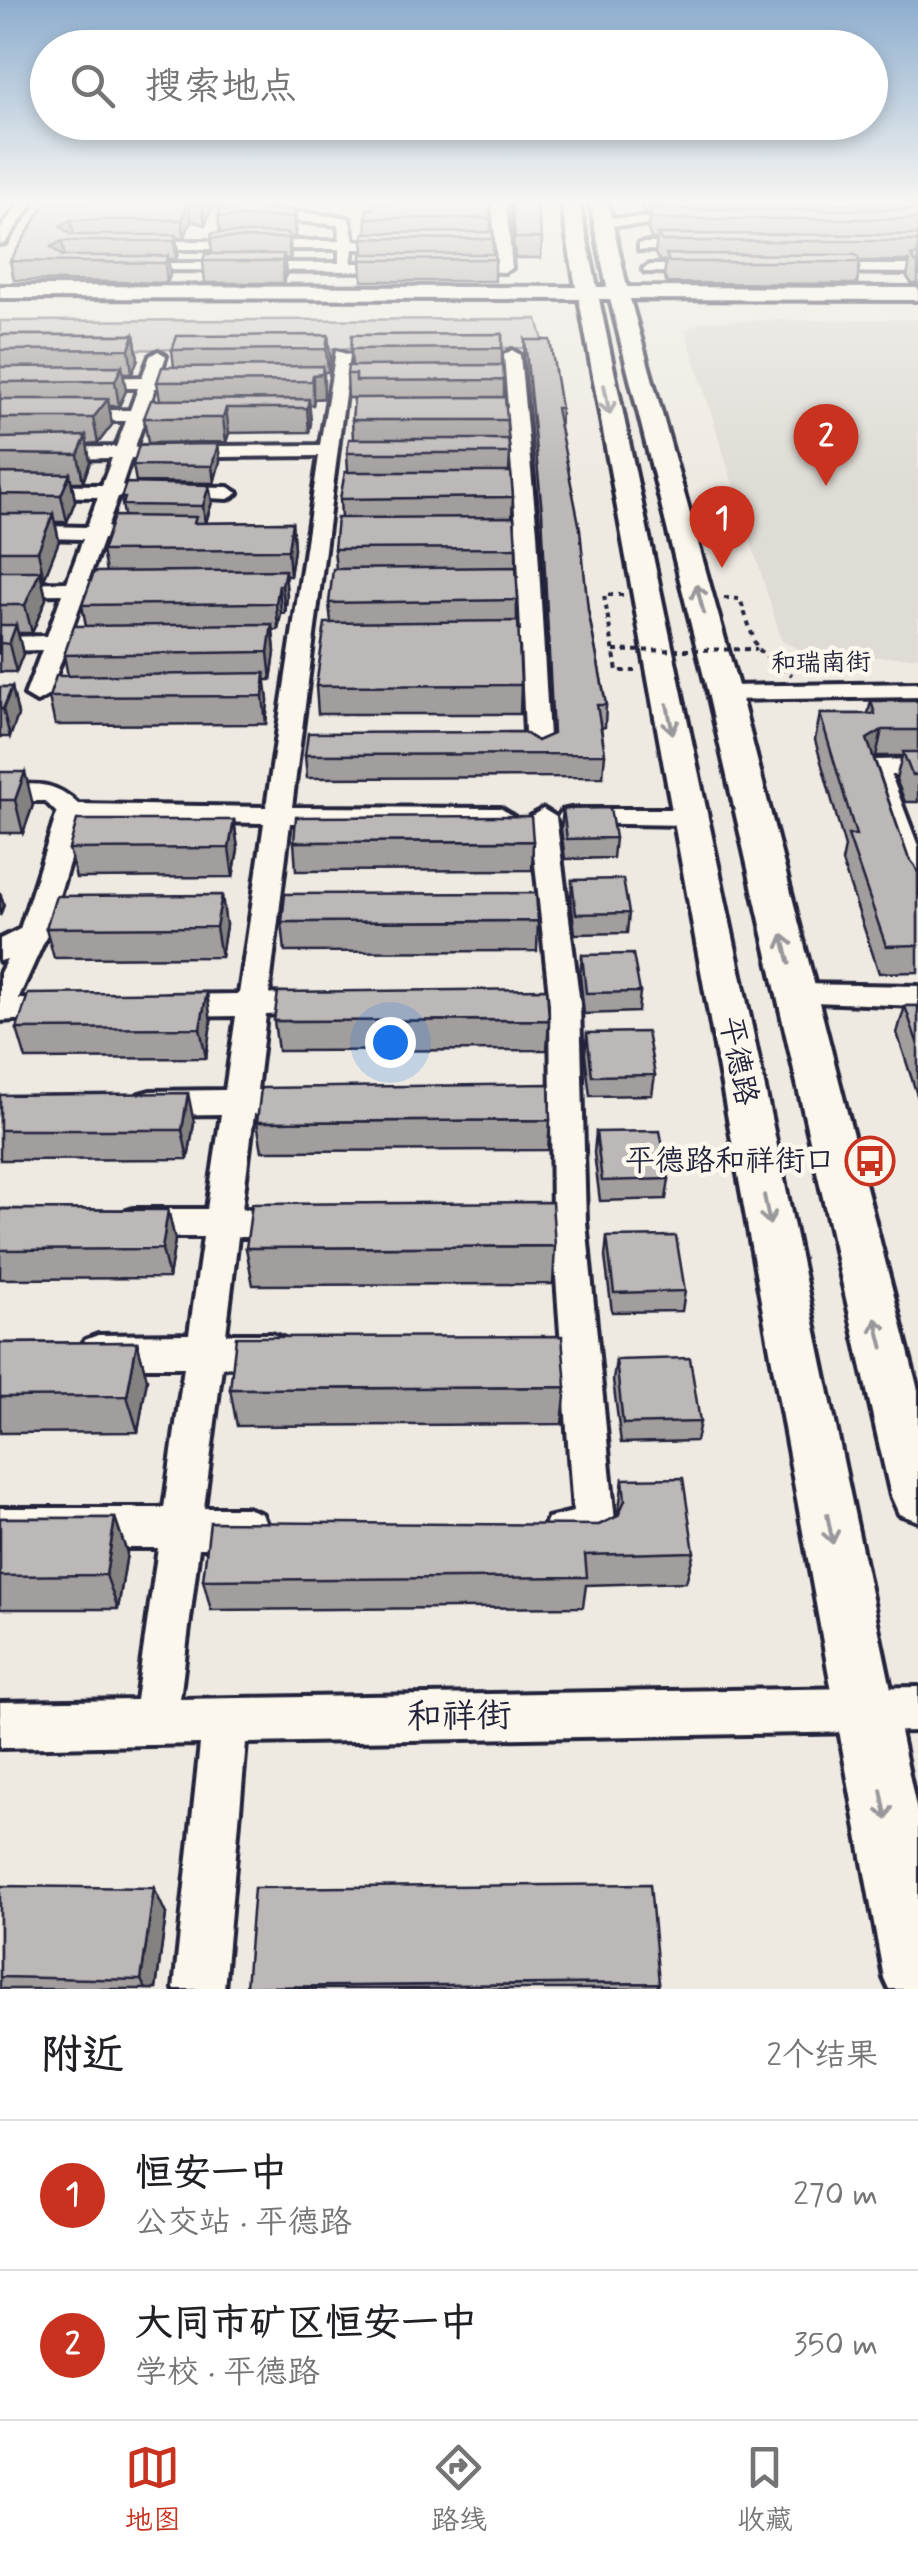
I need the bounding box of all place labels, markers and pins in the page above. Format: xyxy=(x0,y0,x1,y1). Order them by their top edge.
pin: 2 xyxy=(794,404,858,486)
pin: 1 xyxy=(690,486,754,568)
bus stop icon: 平德路和祥街口 xyxy=(844,1135,896,1187)
place label: 平德路和祥街口 xyxy=(625,1142,835,1181)

